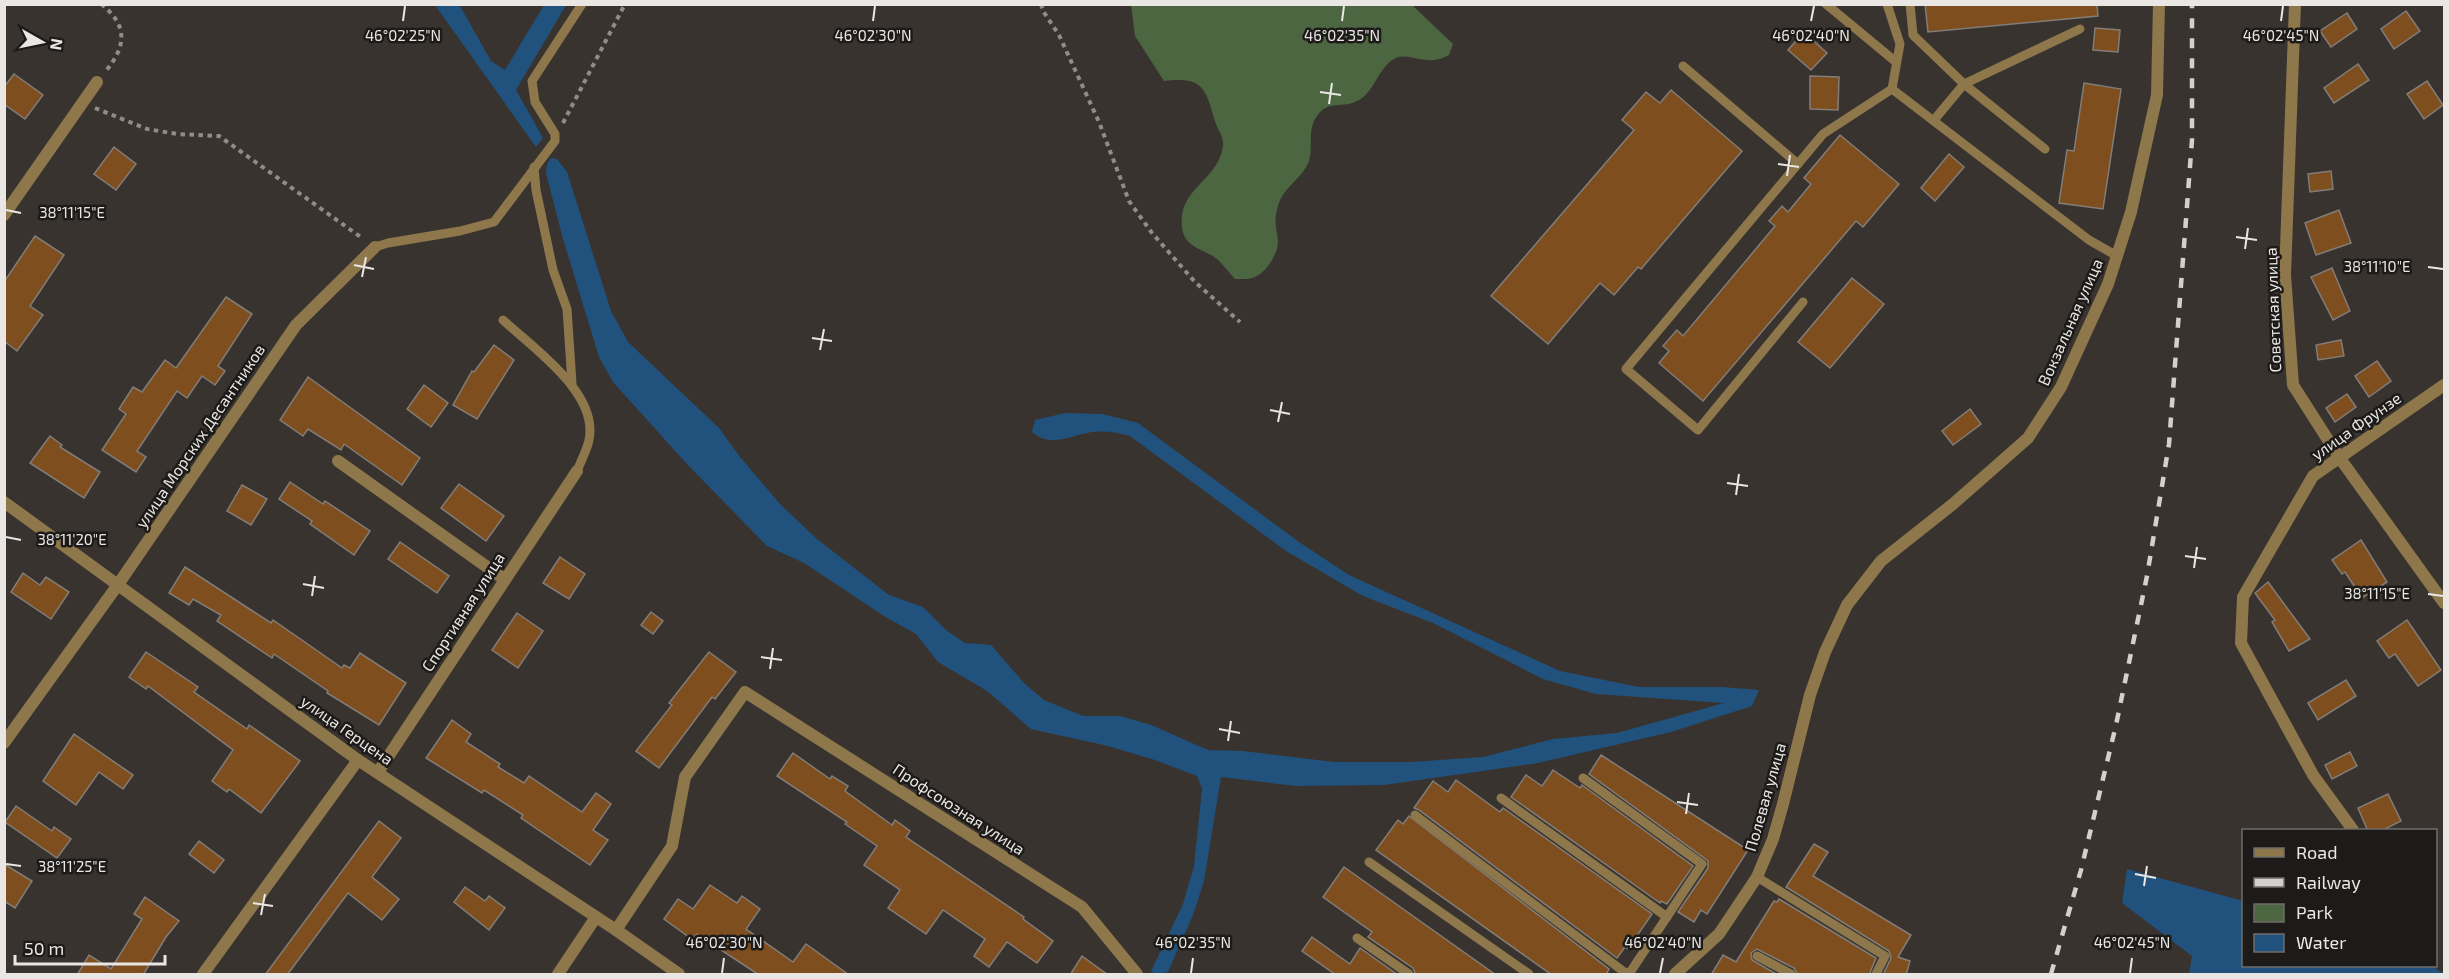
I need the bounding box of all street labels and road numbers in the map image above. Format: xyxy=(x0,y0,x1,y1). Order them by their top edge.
street label: Советская улица xyxy=(2261,247,2285,373)
street label: Вокзальная улица xyxy=(2033,255,2107,389)
street label: улица Морских Десантников xyxy=(131,340,269,532)
street label: улица Фрунзе xyxy=(2307,388,2405,464)
street label: Спортивная улица xyxy=(417,549,509,675)
street label: улица Герцена xyxy=(297,691,397,769)
street label: Полевая улица xyxy=(1740,740,1790,854)
street label: Профсоюзная улица xyxy=(889,759,1029,859)

